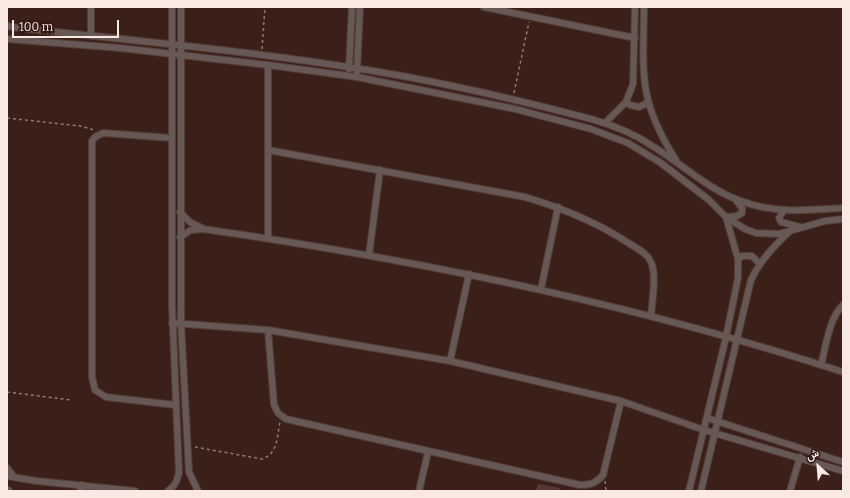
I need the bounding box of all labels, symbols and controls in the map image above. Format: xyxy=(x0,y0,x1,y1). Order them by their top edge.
scale bar xyxy=(14,12,121,38)
text: 100 m xyxy=(19,20,53,34)
north arrow xyxy=(798,446,838,486)
text: ش xyxy=(804,446,821,464)

